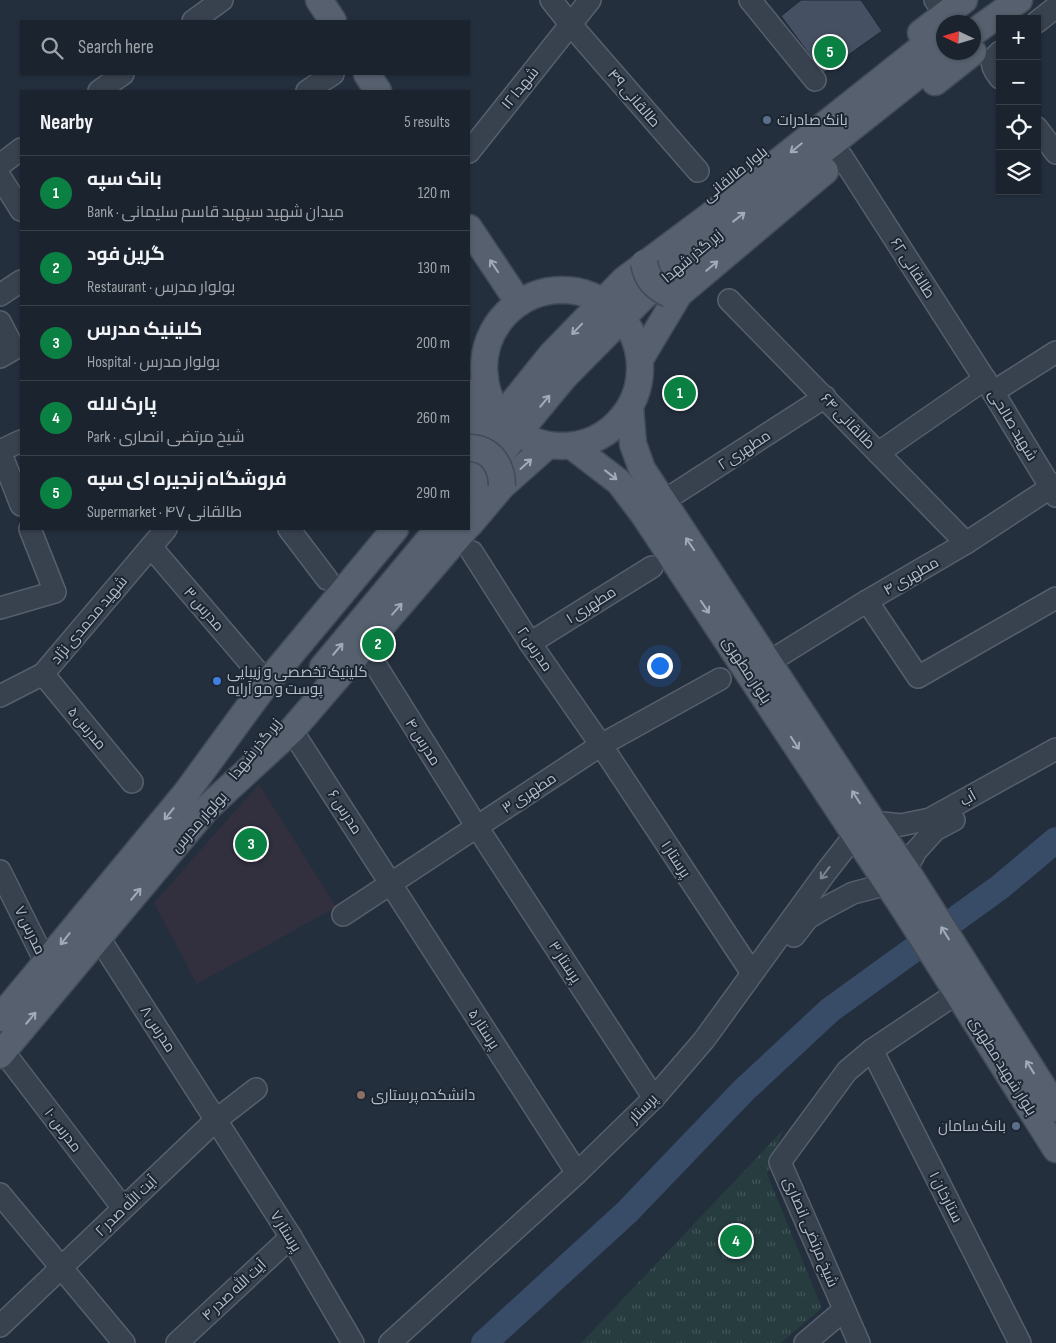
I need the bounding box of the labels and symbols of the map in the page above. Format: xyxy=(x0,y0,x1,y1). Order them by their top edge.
north arrow xyxy=(936,15,981,60)
pin: 5 xyxy=(814,33,846,71)
street label: ۱۲ شهدا xyxy=(497,63,543,113)
street label: طالقانی ۴۹ xyxy=(603,65,664,131)
place label: بانک صادرات xyxy=(777,111,848,130)
marker: بانک صادرات xyxy=(761,114,773,126)
street label: بلوار طالقانی xyxy=(699,142,772,207)
one-way arrow xyxy=(790,142,803,153)
one-way arrow xyxy=(732,212,745,223)
street label: زیر گذر شهدا xyxy=(658,225,727,287)
street label: طالقانی ۶۲ xyxy=(886,234,939,302)
one-way arrow xyxy=(489,259,499,273)
one-way arrow xyxy=(706,261,719,272)
one-way arrow xyxy=(571,323,583,335)
pin: 1 xyxy=(664,374,696,412)
street label: شهید صالحی xyxy=(984,386,1041,465)
street label: طالقانی ۶۴ xyxy=(816,389,879,453)
one-way arrow xyxy=(539,394,550,407)
street label: مطهری ۲ xyxy=(714,426,774,474)
one-way arrow xyxy=(520,458,533,470)
one-way arrow xyxy=(604,470,618,480)
one-way arrow xyxy=(685,537,695,551)
street label: مطهری ۴ xyxy=(880,553,942,600)
street label: شهید محمدی نژاد xyxy=(47,572,132,668)
street label: مدرس ۳ xyxy=(179,583,228,635)
street label: مطهری ۱ xyxy=(563,583,620,628)
one-way arrow xyxy=(700,600,711,614)
one-way arrow xyxy=(391,603,402,616)
street label: مدرس ۲ xyxy=(513,623,556,675)
pin: 2 xyxy=(362,625,394,663)
street label: بلوار مطهری xyxy=(718,633,775,707)
one-way arrow xyxy=(333,643,344,656)
your location xyxy=(647,653,673,679)
place label: کلینیک تخصصی و زیبایی پوست و مو آرایه xyxy=(227,663,368,699)
marker: کلینیک تخصصی و زیبایی پوست و مو آرایه xyxy=(211,675,223,687)
street label: مدرس ۵ xyxy=(63,703,110,754)
street label: زیر گذر شهدا xyxy=(225,715,286,784)
street label: مدرس ۴ xyxy=(401,715,444,769)
one-way arrow xyxy=(790,735,800,749)
street label: مطهری ۳ xyxy=(498,769,560,818)
street label: مدرس ۶ xyxy=(323,786,366,838)
street label: آب xyxy=(957,786,980,811)
street label: بولوار مدرس xyxy=(167,788,232,857)
one-way arrow xyxy=(851,790,861,804)
one-way arrow xyxy=(163,807,174,820)
pin: 3 xyxy=(235,825,267,863)
street label: پرستار ۱ xyxy=(657,837,695,882)
one-way arrow xyxy=(820,866,830,880)
one-way arrow xyxy=(130,887,142,900)
street label: مدرس ۷ xyxy=(10,903,49,958)
one-way arrow xyxy=(940,926,950,940)
one-way arrow xyxy=(60,932,71,945)
street label: پرستار ۳ xyxy=(544,938,585,987)
street label: مدرس ۸ xyxy=(136,1002,180,1056)
street label: پرستار ۵ xyxy=(464,1006,504,1053)
one-way arrow xyxy=(26,1012,37,1025)
street label: بلوار شهید مطهری xyxy=(964,1013,1041,1119)
one-way arrow xyxy=(1025,1060,1035,1074)
place label: دانشکده پرستاری xyxy=(371,1086,475,1105)
marker: دانشکده پرستاری xyxy=(355,1089,367,1101)
street label: پرستار xyxy=(624,1090,662,1128)
street label: مدرس ۱۰ xyxy=(40,1104,85,1156)
place label: بانک سامان xyxy=(938,1117,1006,1136)
marker: بانک سامان xyxy=(1010,1120,1022,1132)
street label: ستارخان ۱ xyxy=(925,1168,966,1226)
street label: آیت الله صدر ۲ xyxy=(90,1171,162,1241)
street label: شیخ مرتضی انصاری xyxy=(778,1174,842,1291)
street label: پرستار ۷ xyxy=(265,1207,306,1256)
pin: 4 xyxy=(720,1222,752,1260)
street label: آیت الله صدر ۴ xyxy=(197,1255,271,1325)

